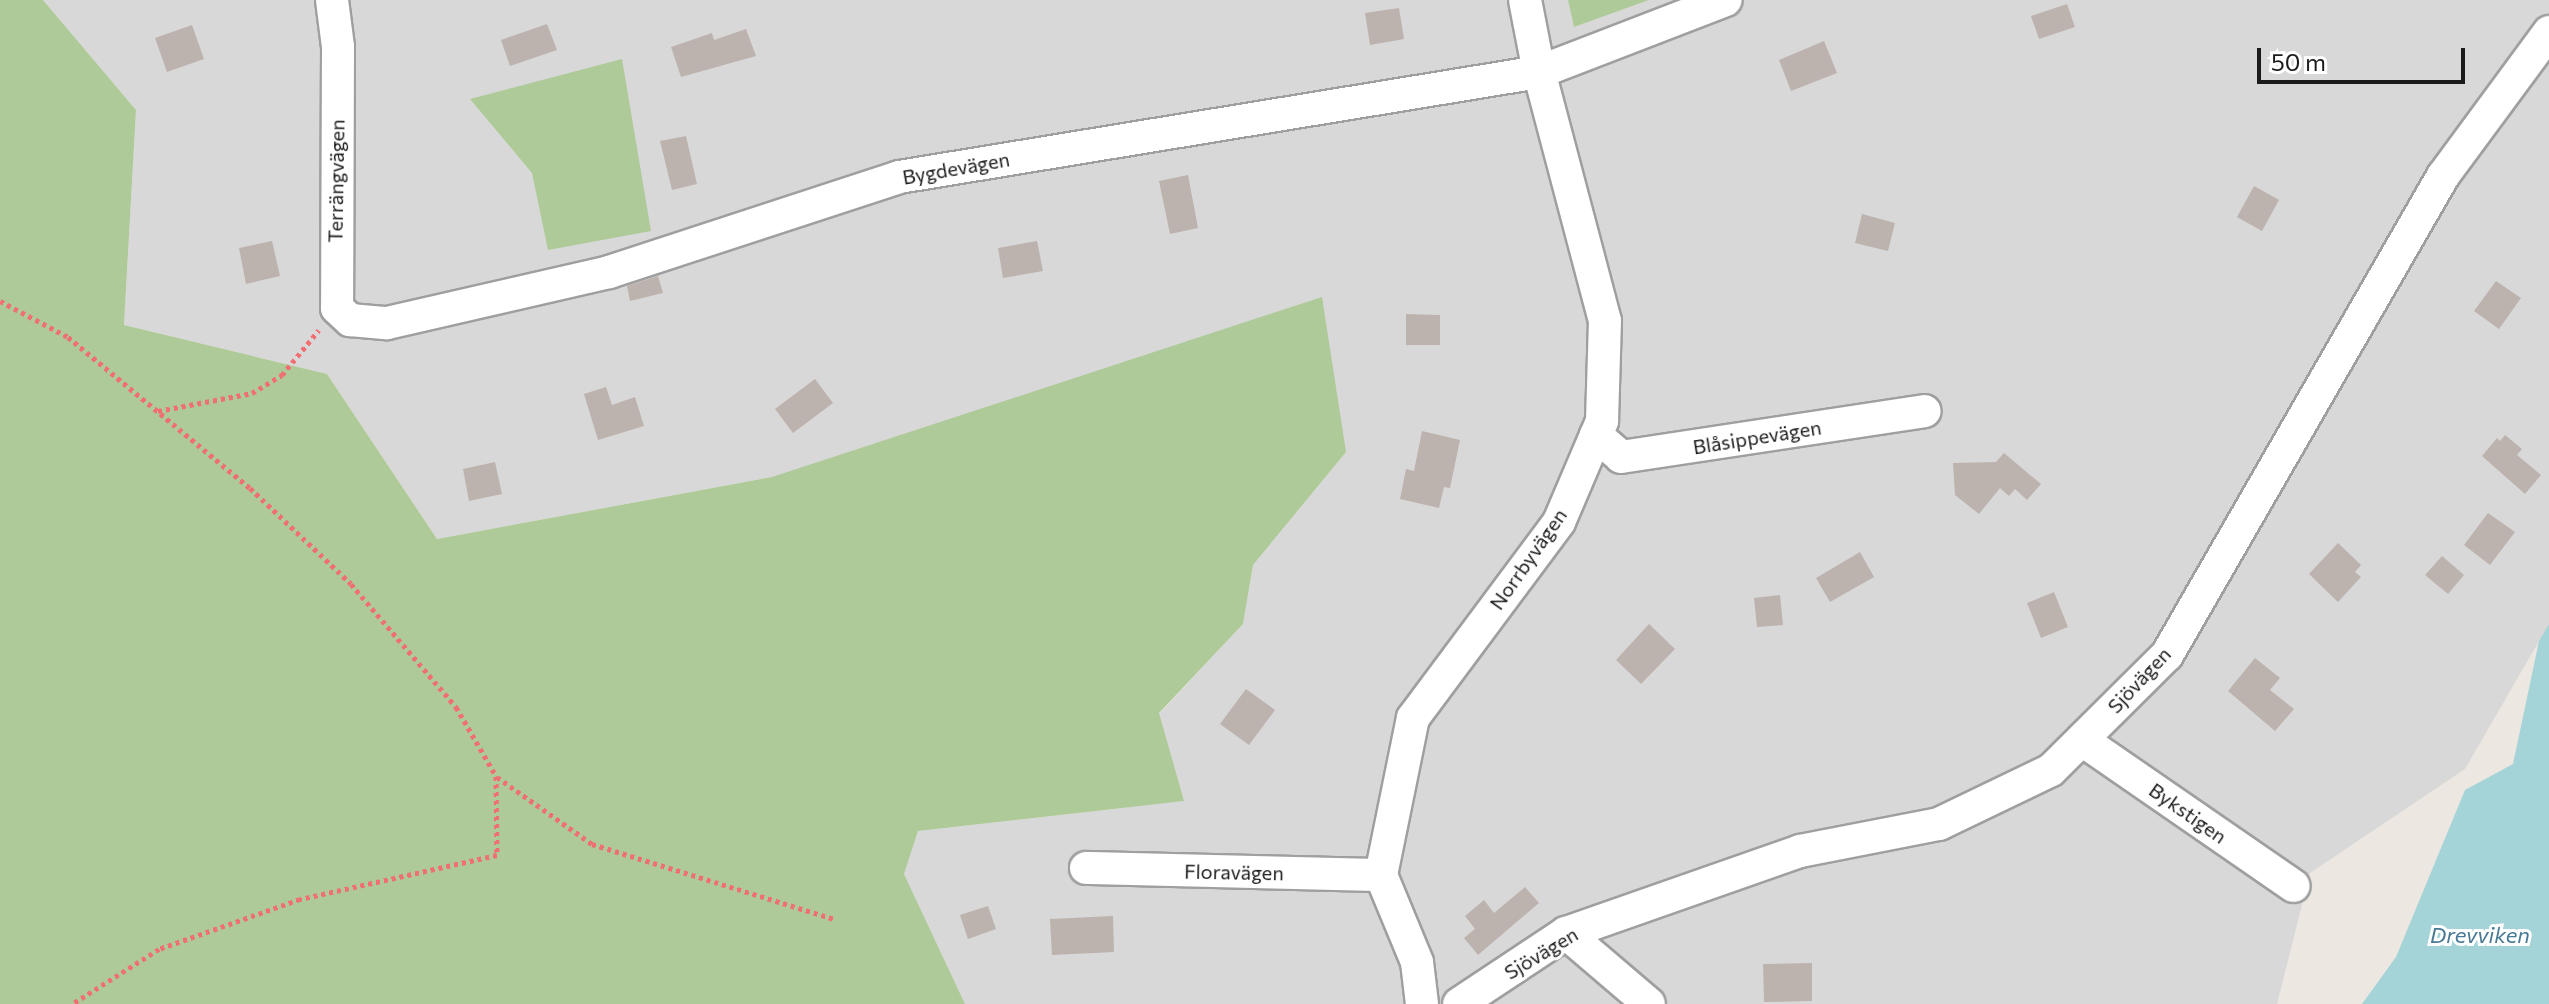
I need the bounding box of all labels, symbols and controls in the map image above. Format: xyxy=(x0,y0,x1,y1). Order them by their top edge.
scale bar xyxy=(2261,32,2469,82)
text: 50 m xyxy=(2271,47,2326,76)
street label: Terrängvägen xyxy=(323,119,349,243)
street label: Bygdevägen xyxy=(900,147,1012,189)
street label: Blåsippevägen xyxy=(1691,415,1823,459)
street label: Norrbyvägen xyxy=(1484,504,1572,614)
street label: Sjövägen xyxy=(2102,642,2176,718)
street label: Bykstigen xyxy=(2145,778,2231,848)
street label: Floravägen xyxy=(1184,859,1284,885)
street label: Sjövägen xyxy=(1500,922,1582,984)
water label: Drevviken xyxy=(2430,922,2530,948)

